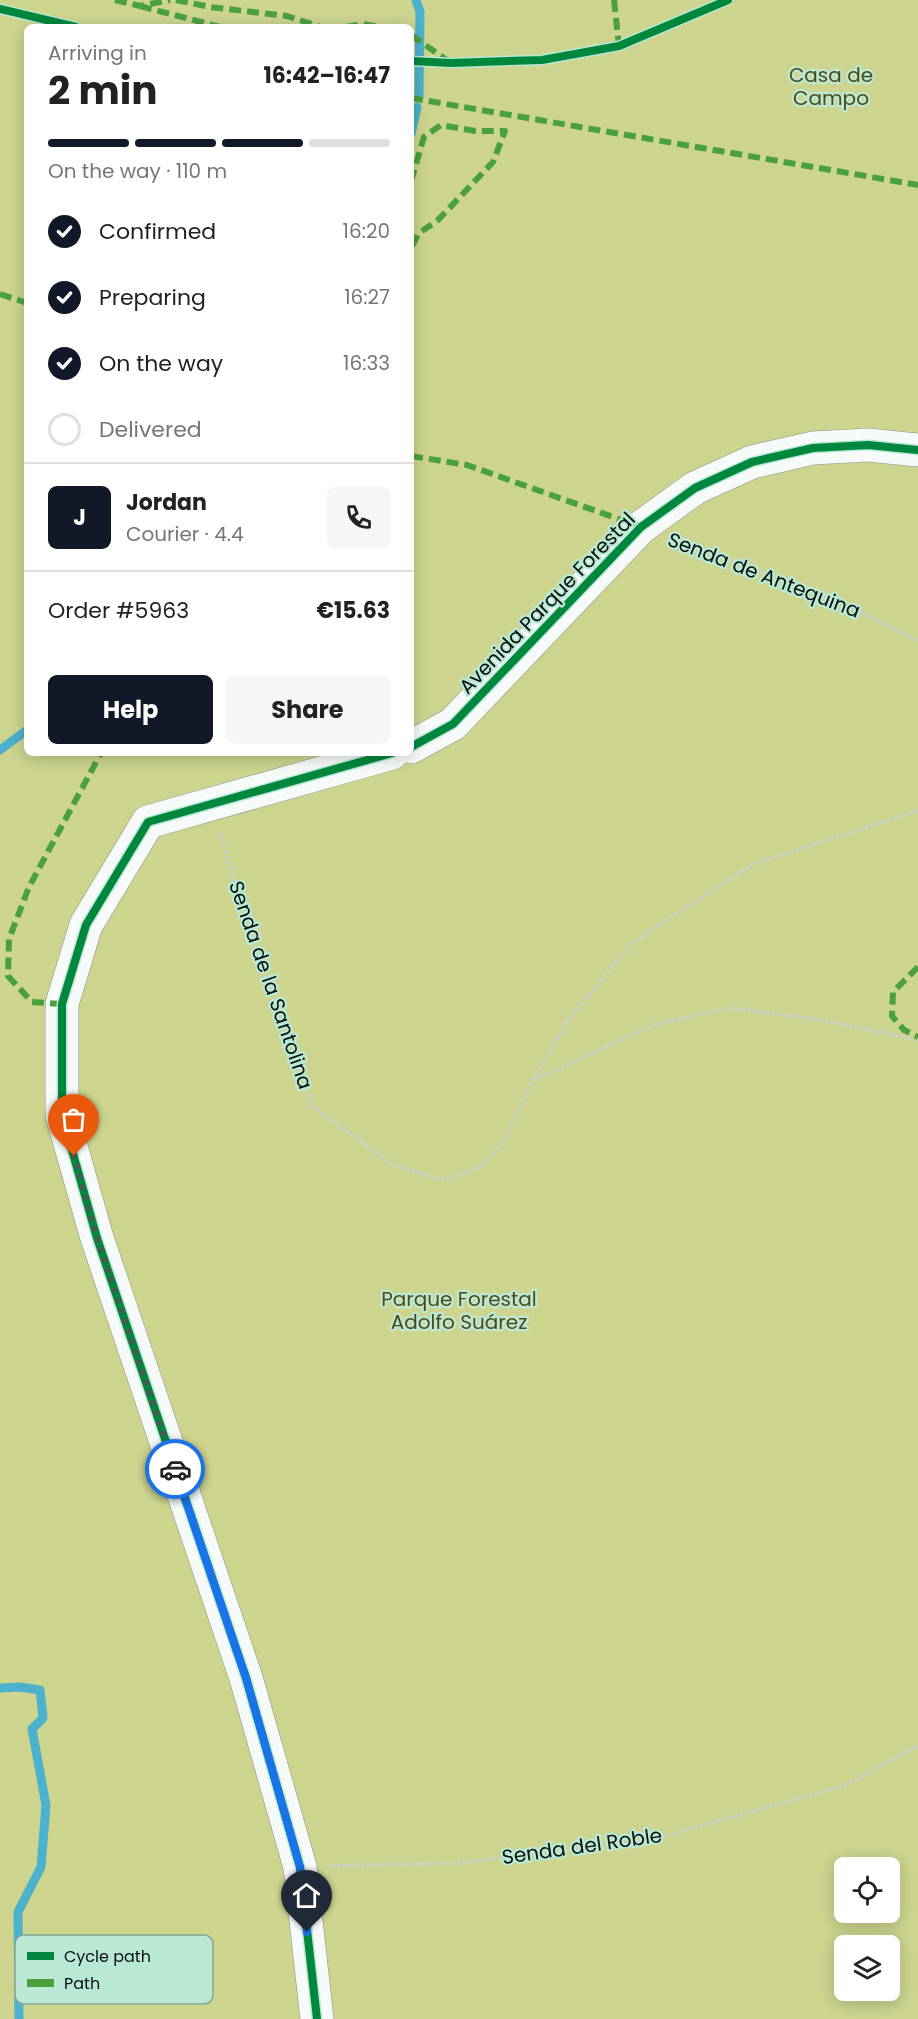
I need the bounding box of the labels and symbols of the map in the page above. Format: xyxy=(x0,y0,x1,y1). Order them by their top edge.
park label: Casa de Campo xyxy=(789,61,873,112)
street label: Avenida Parque Forestal xyxy=(453,506,641,700)
street label: Senda de Antequina xyxy=(664,525,864,625)
street label: Senda de la Santolina xyxy=(222,877,320,1093)
pin xyxy=(48,1094,99,1156)
park label: Parque Forestal Adolfo Suárez xyxy=(381,1285,537,1336)
courier xyxy=(145,1439,205,1499)
street label: Senda del Roble xyxy=(500,1821,664,1871)
pin xyxy=(281,1870,332,1932)
legend xyxy=(15,1935,213,2004)
text: Cycle path xyxy=(64,1945,151,1968)
text: Path xyxy=(64,1972,100,1995)

